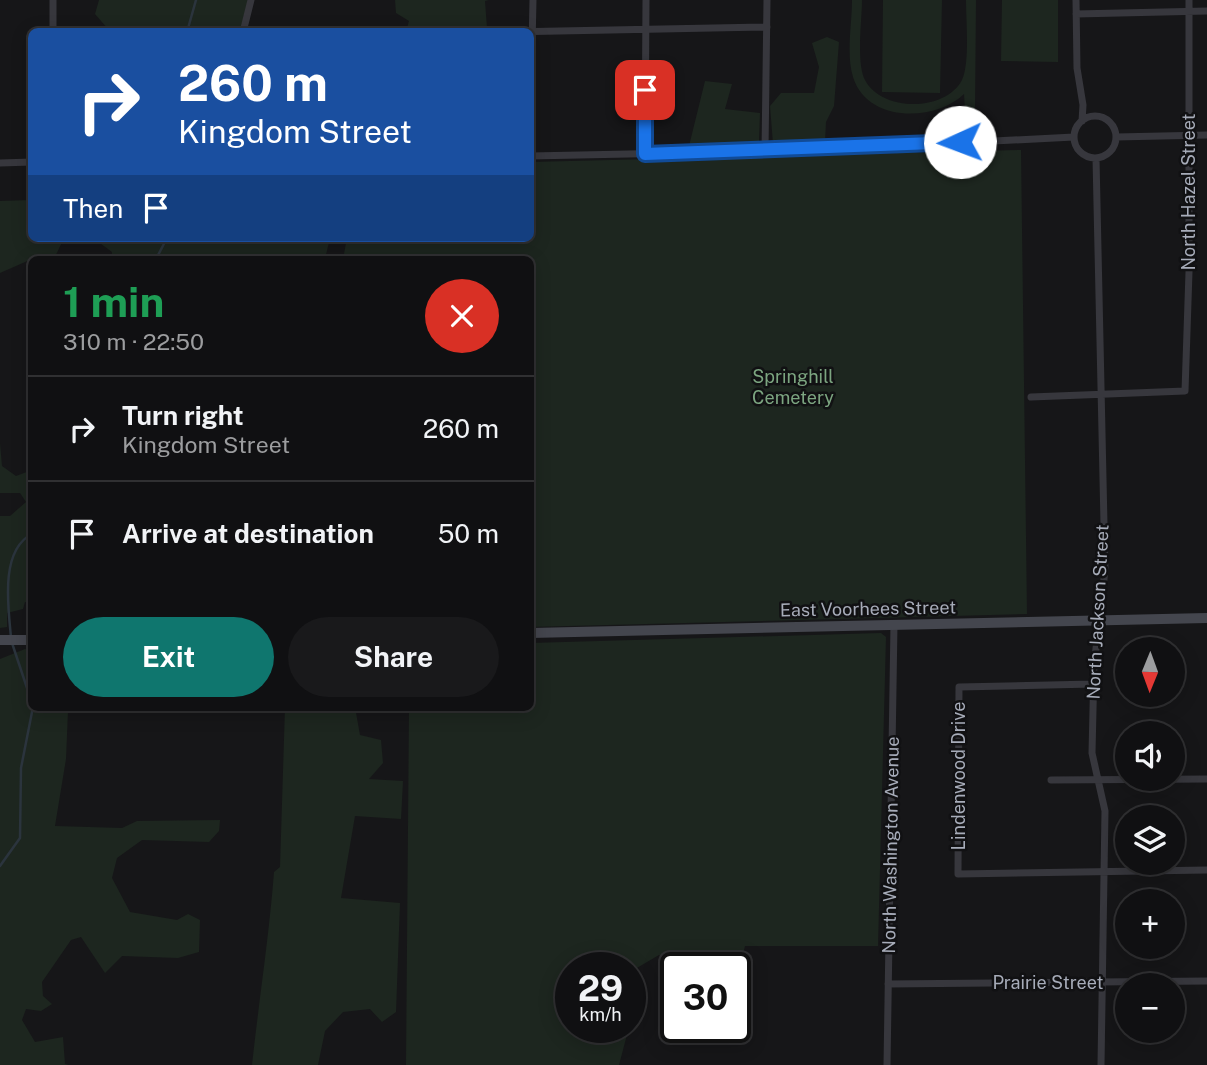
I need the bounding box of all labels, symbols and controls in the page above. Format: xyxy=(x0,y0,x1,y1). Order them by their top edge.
text: 260 m xyxy=(178,54,328,112)
icon: right xyxy=(63,56,154,147)
pin xyxy=(615,60,675,120)
icon: arrive xyxy=(626,71,664,109)
position arrow xyxy=(923,105,997,179)
text: Kingdom Street xyxy=(178,113,412,150)
street label: North Hazel Street xyxy=(1178,114,1199,271)
icon: arrive xyxy=(137,189,175,227)
text: Then xyxy=(63,193,123,224)
text: 1 min xyxy=(63,277,164,326)
button: close xyxy=(425,279,499,353)
text: 310 m · 22:50 xyxy=(63,328,204,355)
park label: Springhill Cemetery xyxy=(752,366,834,408)
text: Turn right xyxy=(122,400,244,431)
icon: right xyxy=(63,410,101,448)
text: 260 m xyxy=(423,413,499,444)
text: Kingdom Street xyxy=(122,431,290,458)
icon: arrive xyxy=(63,515,101,553)
text: Arrive at destination xyxy=(122,518,374,549)
text: 50 m xyxy=(438,518,499,549)
street label: North Jackson Street xyxy=(1082,524,1113,700)
street label: East Voorhees Street xyxy=(780,596,956,621)
button: Exit xyxy=(63,617,274,697)
button: Share xyxy=(288,617,499,697)
north arrow xyxy=(1115,637,1185,707)
map controls xyxy=(1115,637,1185,1043)
street label: Lindenwood Drive xyxy=(948,702,969,850)
button: sound xyxy=(1115,721,1185,791)
street label: North Washington Avenue xyxy=(878,736,903,954)
button: layers xyxy=(1115,805,1185,875)
button: + xyxy=(1115,889,1185,959)
speed limit sign: 30 xyxy=(660,952,751,1043)
text: 29 xyxy=(578,968,623,1009)
street label: Prairie Street xyxy=(992,972,1104,993)
button: − xyxy=(1115,973,1185,1043)
text: km/h xyxy=(579,1004,622,1025)

